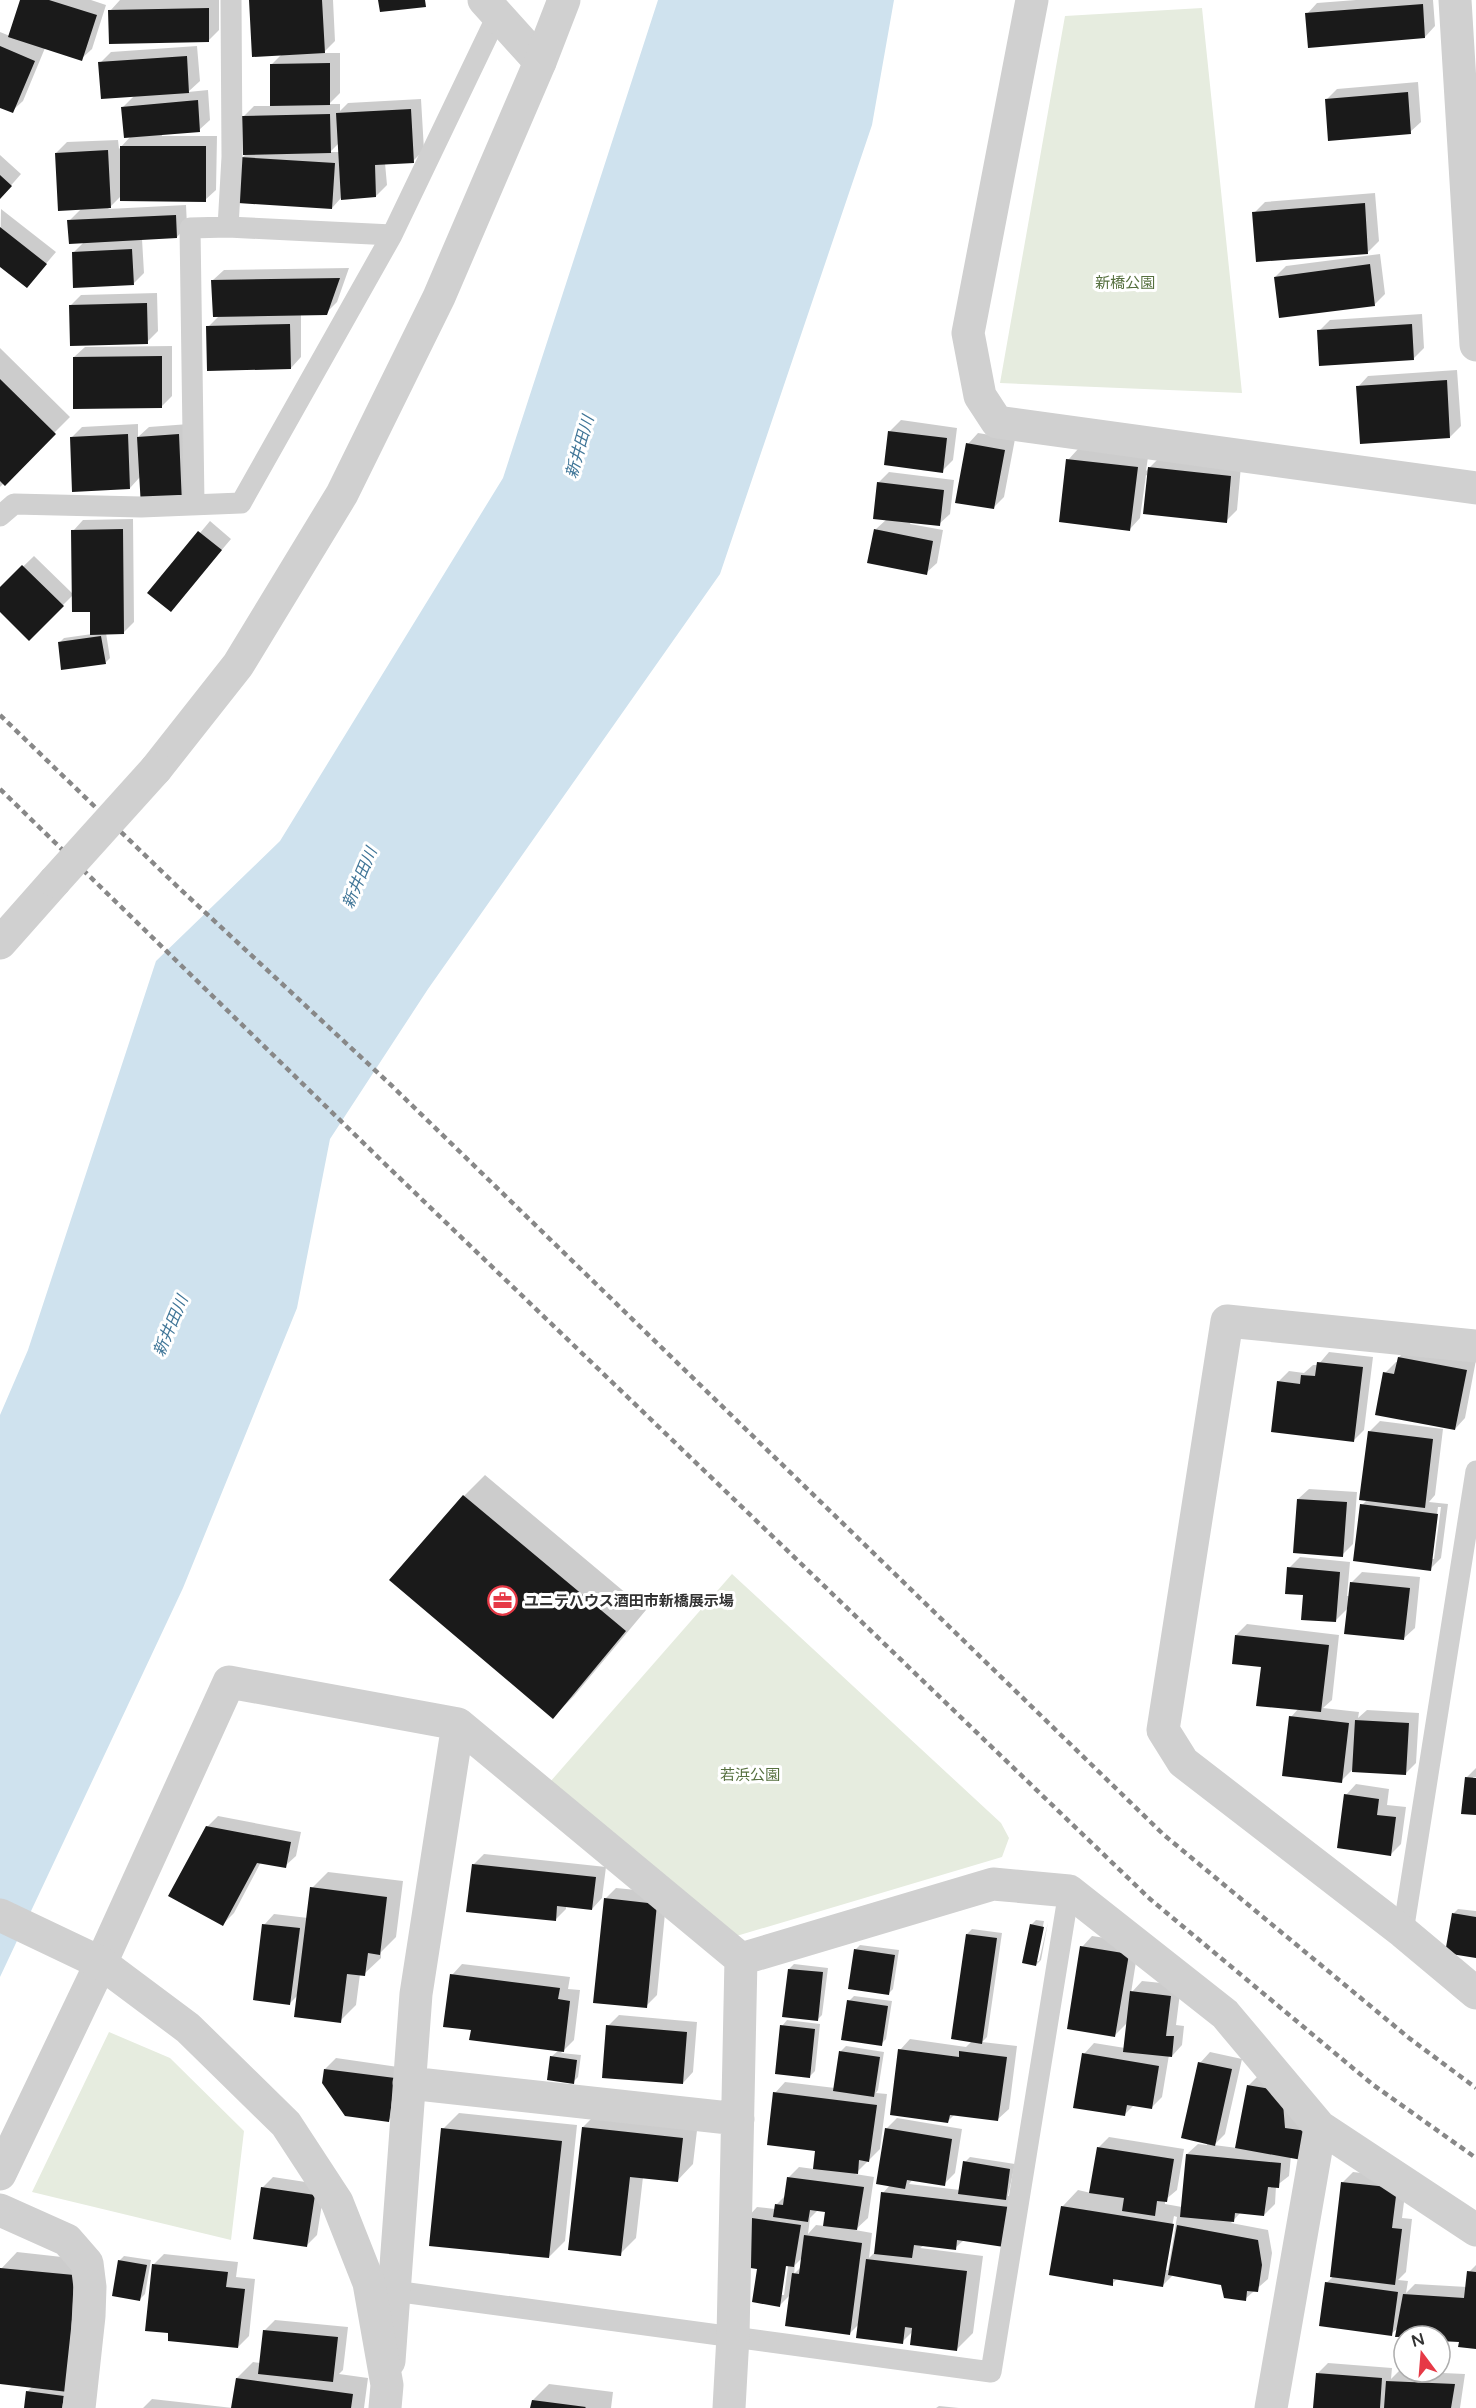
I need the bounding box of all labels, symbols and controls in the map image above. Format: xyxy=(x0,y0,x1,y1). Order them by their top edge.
park label: 新橋公園 xyxy=(1095,274,1155,292)
water label: 新井田川 xyxy=(562,412,599,481)
water label: 新井田川 xyxy=(338,843,382,911)
water label: 新井田川 xyxy=(149,1291,193,1359)
office icon: ユニテハウス酒田市新橋展示場 xyxy=(487,1585,519,1617)
place label: ユニテハウス酒田市新橋展示場 xyxy=(524,1592,734,1610)
park label: 若浜公園 xyxy=(720,1766,780,1784)
north arrow xyxy=(1392,2324,1452,2384)
text: N xyxy=(1409,2329,1427,2352)

